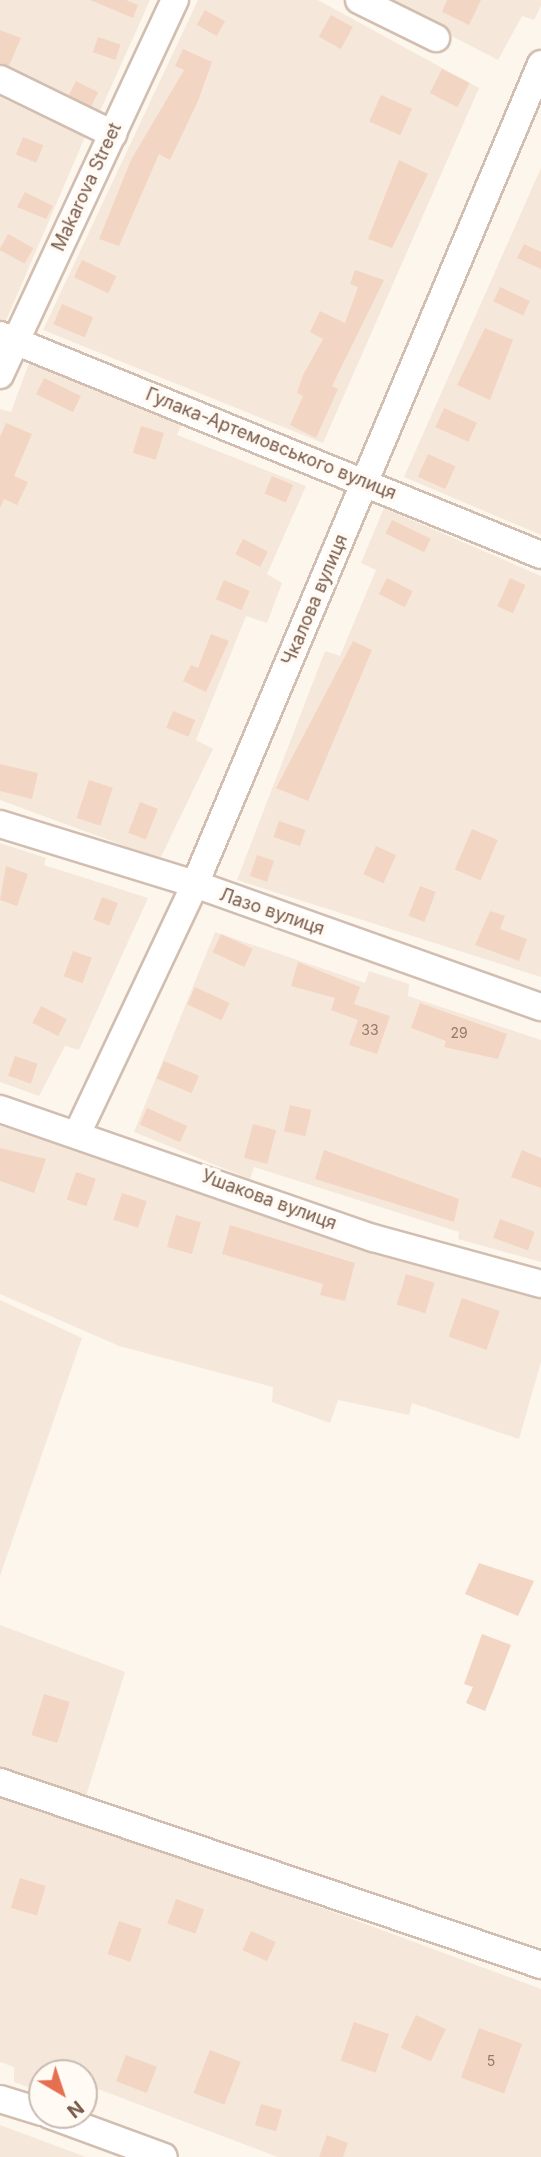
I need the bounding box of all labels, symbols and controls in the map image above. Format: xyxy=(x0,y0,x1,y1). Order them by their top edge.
street label: Makarova Street xyxy=(48,119,126,255)
street label: Гулака-Артемовського вулиця xyxy=(142,384,400,504)
street label: Чкалова вулиця xyxy=(278,531,352,669)
street label: Лазо вулиця xyxy=(217,884,327,940)
house number: 33 xyxy=(361,1022,379,1038)
house number: 29 xyxy=(450,1025,468,1041)
street label: Ушакова вулиця xyxy=(199,1166,339,1234)
house number: 5 xyxy=(487,2053,495,2069)
north arrow xyxy=(28,2059,98,2129)
text: N xyxy=(62,2096,88,2123)

